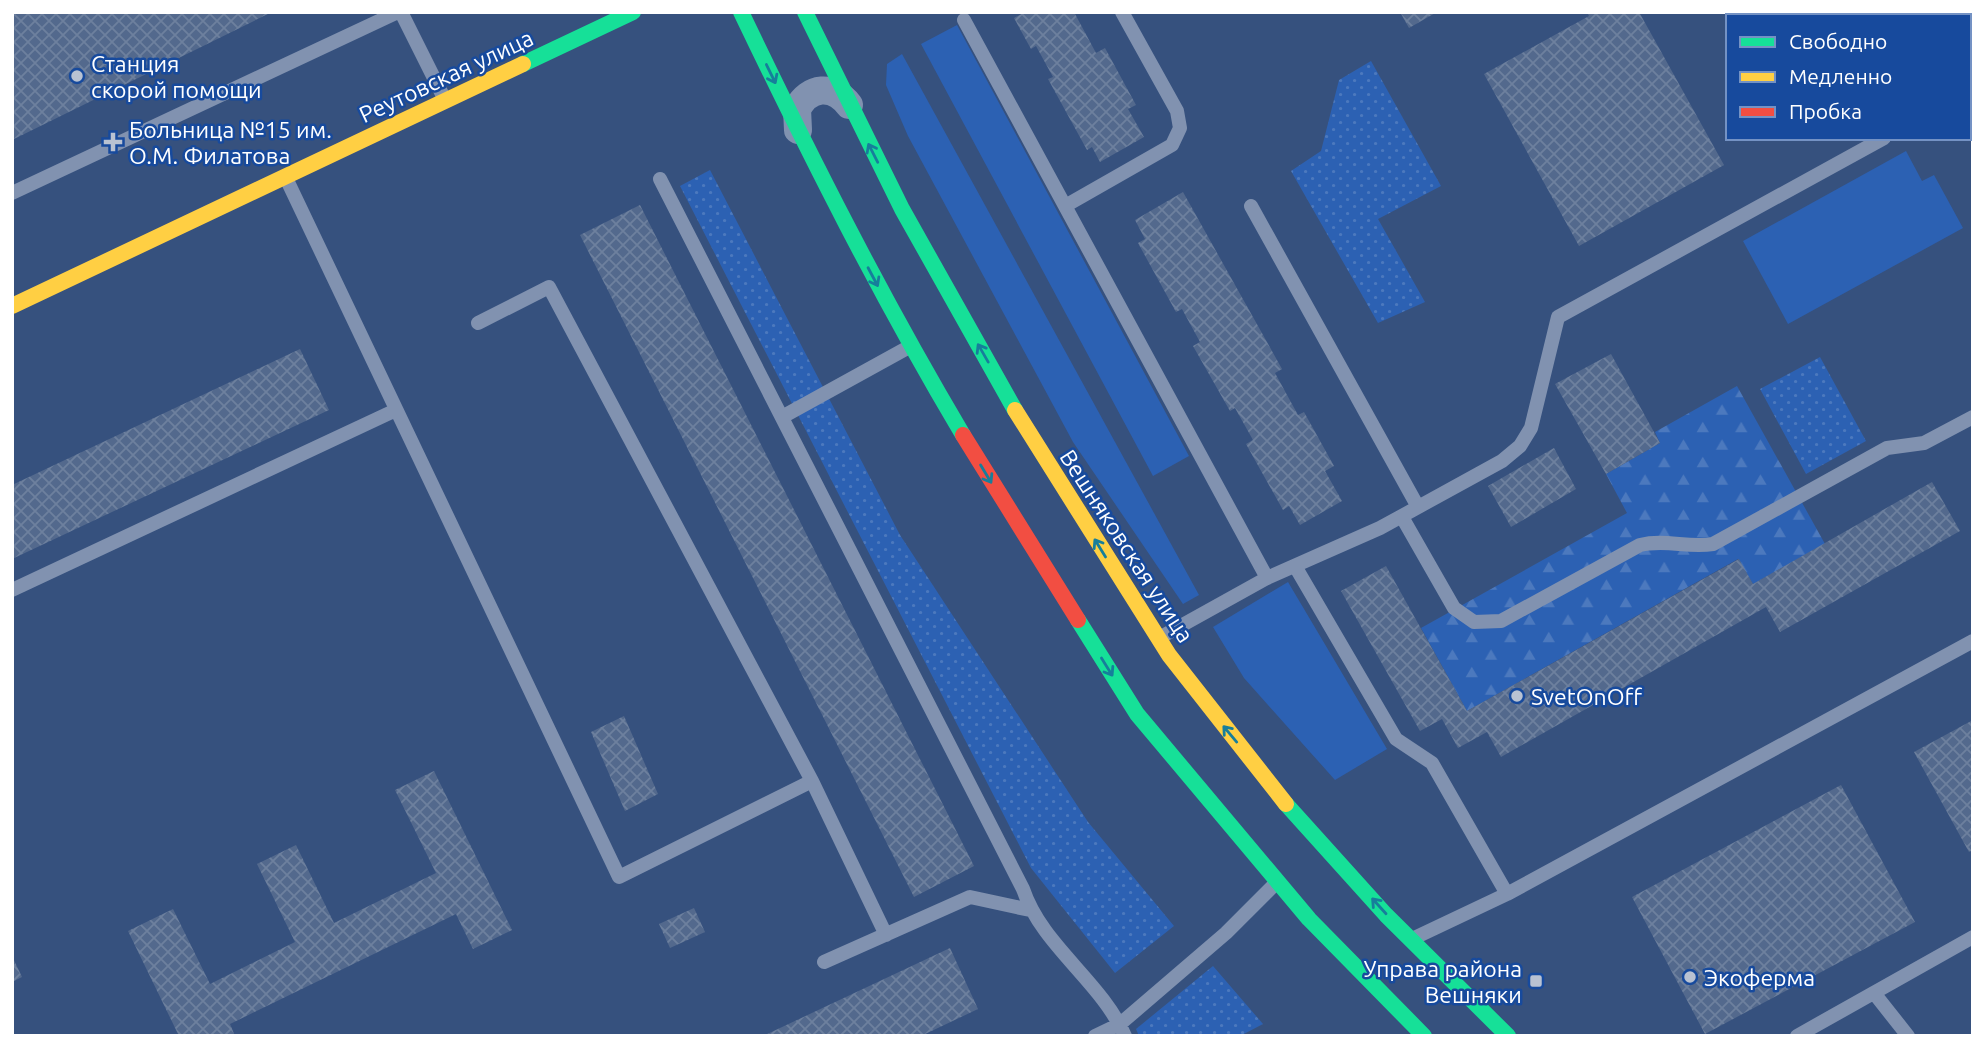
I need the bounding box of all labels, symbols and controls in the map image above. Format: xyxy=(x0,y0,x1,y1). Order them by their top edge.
legend xyxy=(1726,14,1971,140)
street label: Реутовская улица xyxy=(355,25,537,127)
text: Свободно xyxy=(1789,29,1887,53)
place label: Станция скорой помощи xyxy=(91,51,262,102)
one-way arrow xyxy=(765,63,778,84)
text: Медленно xyxy=(1789,64,1892,88)
marker: Станция скорой помощи xyxy=(69,68,85,84)
text: Пробка xyxy=(1789,99,1862,123)
place label: Больница №15 им. О.М. Филатова xyxy=(129,117,332,168)
marker: Больница №15 им. О.М. Филатова xyxy=(103,132,123,152)
one-way arrow xyxy=(866,143,879,164)
one-way arrow xyxy=(867,266,880,287)
one-way arrow xyxy=(976,343,990,363)
street label: Вешняковская улица xyxy=(1055,445,1199,647)
one-way arrow xyxy=(979,464,993,484)
one-way arrow xyxy=(1093,538,1107,558)
one-way arrow xyxy=(1101,656,1115,676)
place label: SvetOnOff xyxy=(1531,684,1643,709)
marker: SvetOnOff xyxy=(1509,688,1525,704)
one-way arrow xyxy=(1222,725,1238,743)
one-way arrow xyxy=(1371,897,1387,915)
place label: Управа района Вешняки xyxy=(1363,956,1522,1007)
place label: Экоферма xyxy=(1704,965,1815,990)
marker: Экоферма xyxy=(1682,969,1698,985)
marker: Управа района Вешняки xyxy=(1528,973,1544,989)

